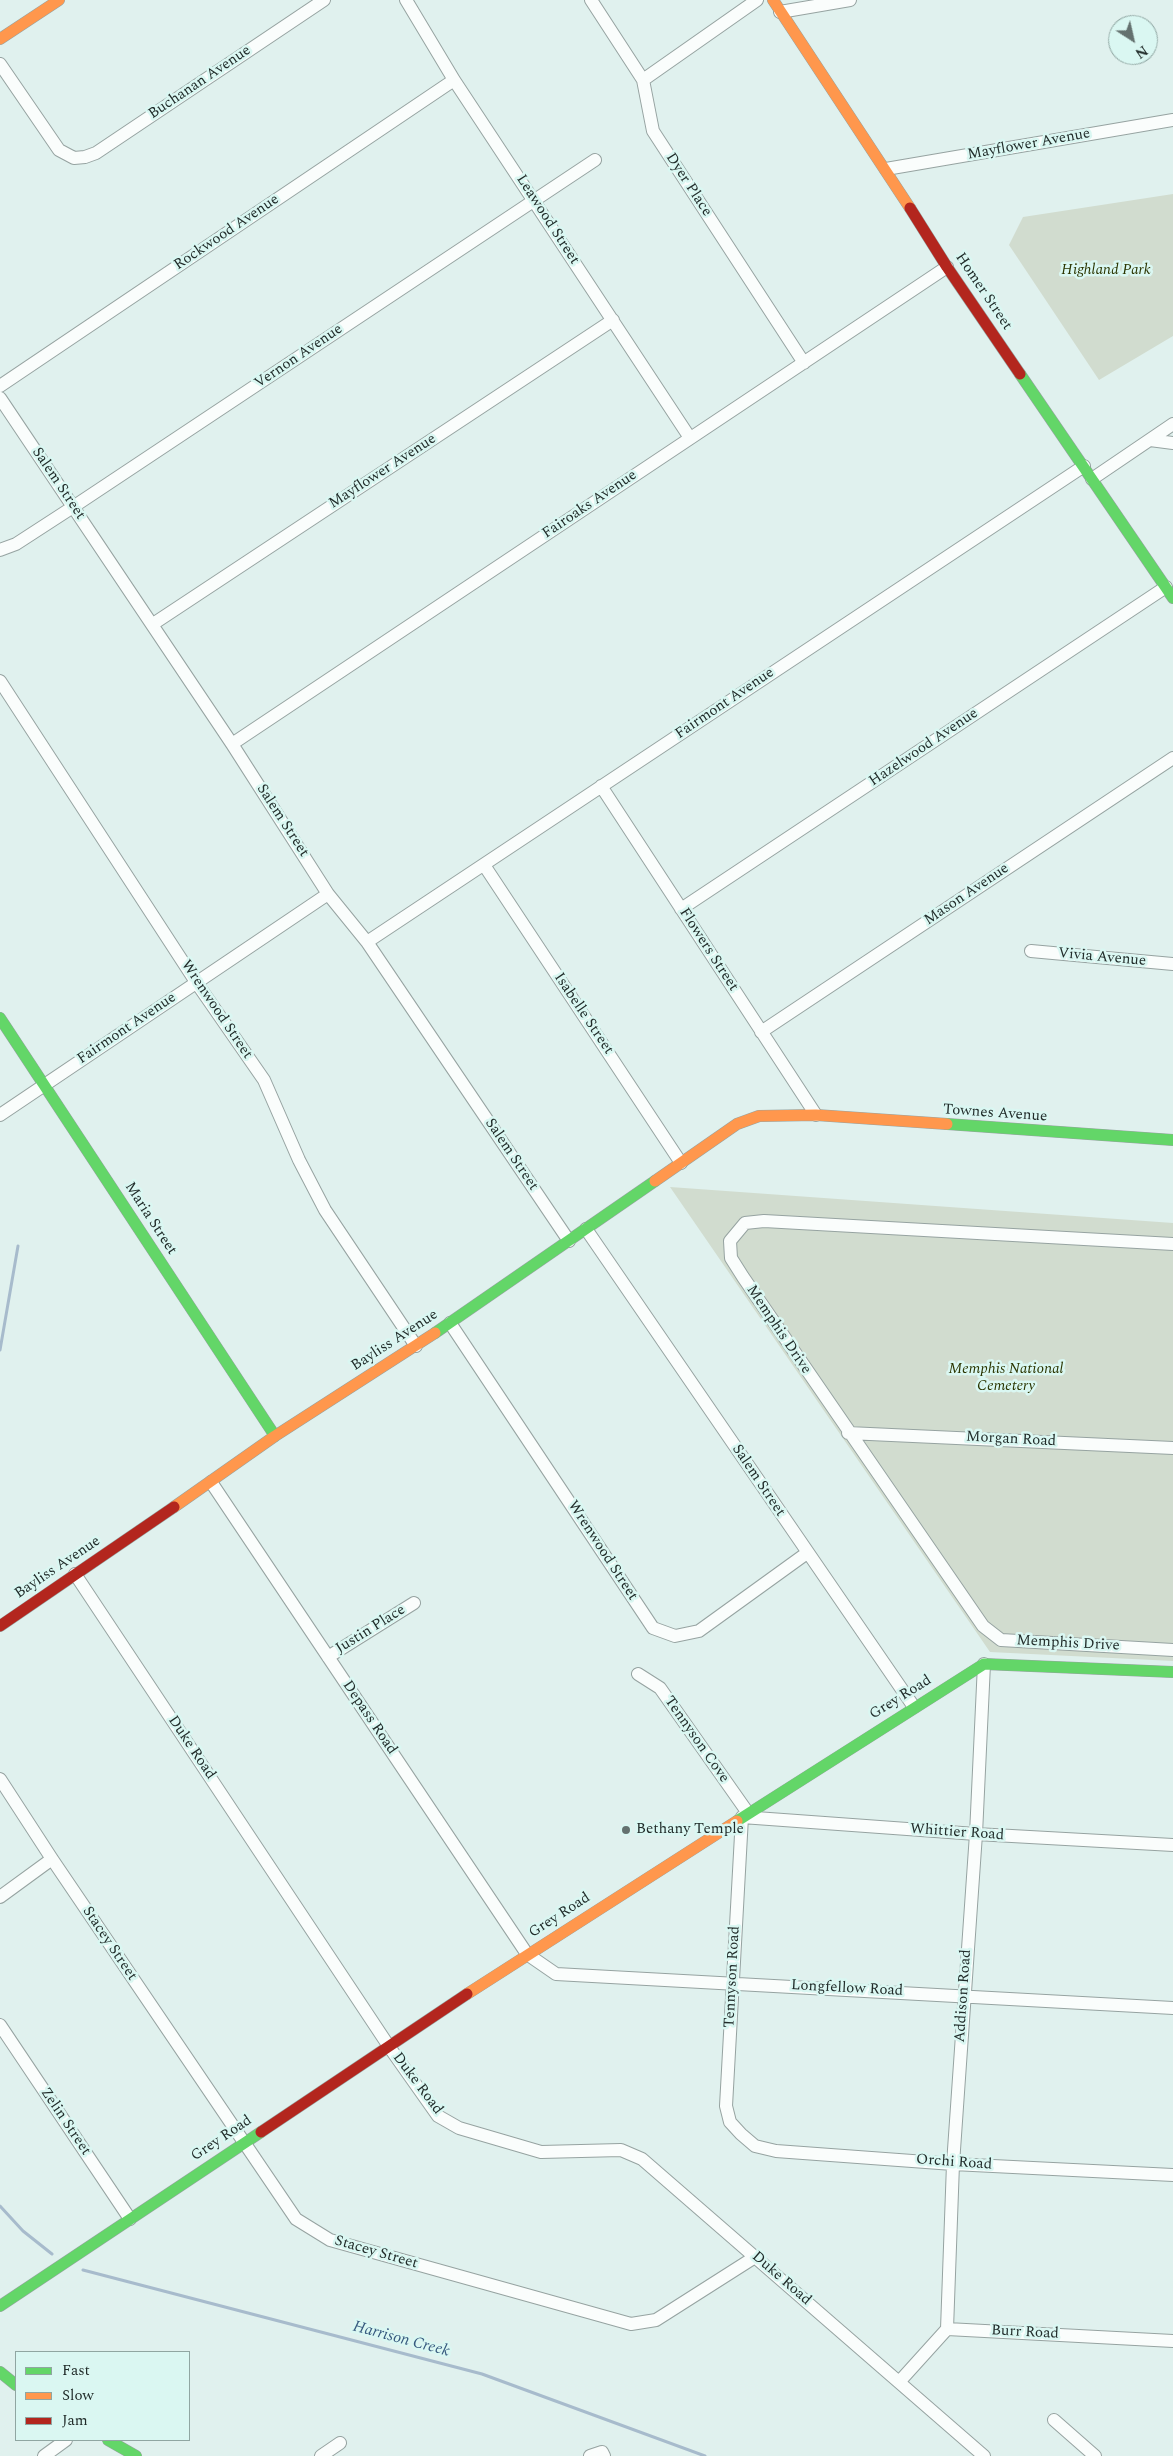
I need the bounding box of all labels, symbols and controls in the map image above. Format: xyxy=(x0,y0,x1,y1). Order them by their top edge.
north arrow xyxy=(1108,15,1158,65)
text: N xyxy=(1131,40,1152,64)
street label: Buchanan Avenue xyxy=(145,42,255,124)
street label: Mayflower Avenue xyxy=(966,125,1092,165)
street label: Dyer Place xyxy=(661,150,715,220)
street label: Leawood Street xyxy=(511,172,583,268)
street label: Rockwood Avenue xyxy=(171,191,283,275)
street label: Homer Street xyxy=(951,250,1015,334)
park label: Highland Park xyxy=(1061,262,1151,280)
street label: Vernon Avenue xyxy=(252,321,346,393)
street label: Mayflower Avenue xyxy=(326,431,440,513)
street label: Salem Street xyxy=(27,444,89,524)
street label: Fairoaks Avenue xyxy=(539,467,641,543)
street label: Fairmont Avenue xyxy=(672,664,778,744)
street label: Hazelwood Avenue xyxy=(866,705,982,791)
street label: Salem Street xyxy=(252,781,312,861)
street label: Mason Avenue xyxy=(921,860,1013,930)
street label: Flowers Street xyxy=(674,905,742,995)
street label: Vivia Avenue xyxy=(1057,945,1147,971)
street label: Wrenwood Street xyxy=(176,957,256,1063)
street label: Isabelle Street xyxy=(549,970,617,1058)
street label: Fairmont Avenue xyxy=(74,989,180,1069)
street label: Townes Avenue xyxy=(942,1101,1048,1127)
street label: Salem Street xyxy=(480,1115,542,1195)
street label: Maria Street xyxy=(120,1179,180,1259)
street label: Memphis Drive xyxy=(742,1282,814,1378)
street label: Bayliss Avenue xyxy=(348,1306,442,1376)
park label: Memphis National Cemetery xyxy=(949,1361,1063,1396)
street label: Morgan Road xyxy=(966,1429,1056,1451)
street label: Salem Street xyxy=(727,1441,789,1521)
street label: Wrenwood Street xyxy=(563,1498,641,1604)
street label: Bayliss Avenue xyxy=(12,1533,104,1603)
street label: Justin Place xyxy=(333,1602,409,1658)
street label: Memphis Drive xyxy=(1016,1632,1120,1656)
street label: Grey Road xyxy=(867,1672,935,1724)
street label: Depass Road xyxy=(338,1678,400,1758)
street label: Tennyson Cove xyxy=(659,1693,733,1787)
street label: Duke Road xyxy=(163,1713,219,1783)
place label: Bethany Temple xyxy=(636,1821,744,1839)
street label: Whittier Road xyxy=(909,1821,1005,1845)
marker: Bethany Temple xyxy=(620,1824,632,1836)
street label: Grey Road xyxy=(526,1890,594,1942)
street label: Stacey Street xyxy=(78,1904,140,1984)
street label: Tennyson Road xyxy=(721,1926,745,2028)
street label: Addison Road xyxy=(952,1949,976,2043)
street label: Longfellow Road xyxy=(790,1977,904,2001)
street label: Duke Road xyxy=(388,2049,446,2119)
street label: Zelin Street xyxy=(36,2085,94,2159)
street label: Grey Road xyxy=(188,2112,256,2166)
street label: Orchi Road xyxy=(915,2151,993,2175)
street label: Stacey Street xyxy=(332,2233,420,2273)
street label: Duke Road xyxy=(748,2248,814,2310)
water label: Harrison Creek xyxy=(350,2318,452,2362)
street label: Burr Road xyxy=(991,2322,1059,2344)
legend xyxy=(15,2351,190,2441)
text: Fast xyxy=(62,2359,90,2382)
text: Slow xyxy=(62,2384,94,2407)
text: Jam xyxy=(62,2409,88,2432)

